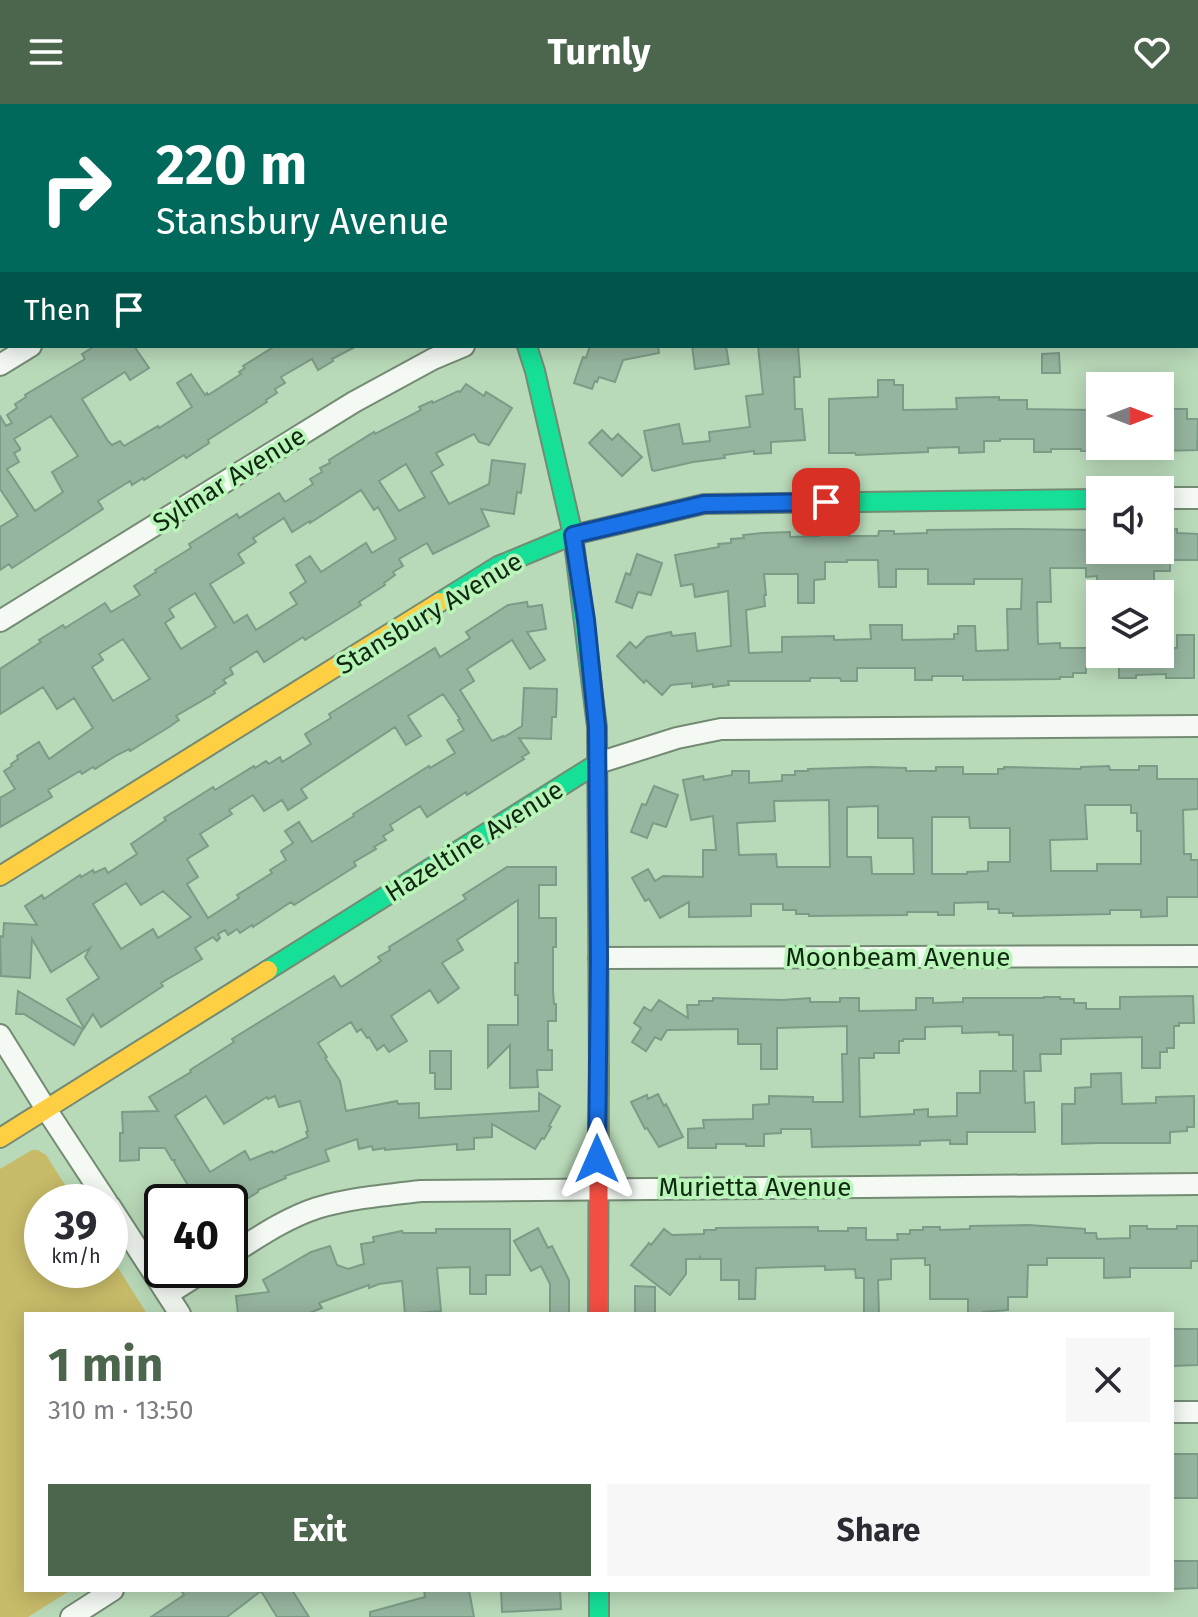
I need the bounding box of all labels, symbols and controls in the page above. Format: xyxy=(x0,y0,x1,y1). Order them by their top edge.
icon: menu xyxy=(24,30,68,74)
text: Turnly xyxy=(548,30,650,74)
icon: heart xyxy=(1130,30,1174,74)
text: 220 m xyxy=(156,132,307,199)
icon: right xyxy=(24,136,128,240)
text: Stansbury Avenue xyxy=(156,200,449,244)
icon: arrive xyxy=(107,288,151,332)
text: Then xyxy=(24,292,91,328)
north arrow xyxy=(1086,372,1174,460)
map controls xyxy=(1086,372,1174,668)
street label: Sylmar Avenue xyxy=(147,420,311,539)
pin xyxy=(792,468,860,536)
button: sound xyxy=(1086,476,1174,564)
icon: arrive xyxy=(804,480,848,524)
street label: Stansbury Avenue xyxy=(331,546,528,681)
button: layers xyxy=(1086,580,1174,668)
street label: Hazeltine Avenue xyxy=(380,774,569,909)
street label: Moonbeam Avenue xyxy=(786,942,1010,973)
position arrow xyxy=(555,1117,639,1201)
street label: Murietta Avenue xyxy=(659,1172,851,1203)
speed limit sign: 40 xyxy=(144,1184,248,1288)
text: 39 xyxy=(55,1202,97,1250)
text: km/h xyxy=(51,1244,101,1268)
text: 1 min xyxy=(48,1336,163,1394)
button: close xyxy=(1066,1338,1150,1422)
text: 310 m · 13:50 xyxy=(48,1395,193,1426)
button: Exit xyxy=(48,1484,591,1576)
button: Share xyxy=(607,1484,1150,1576)

